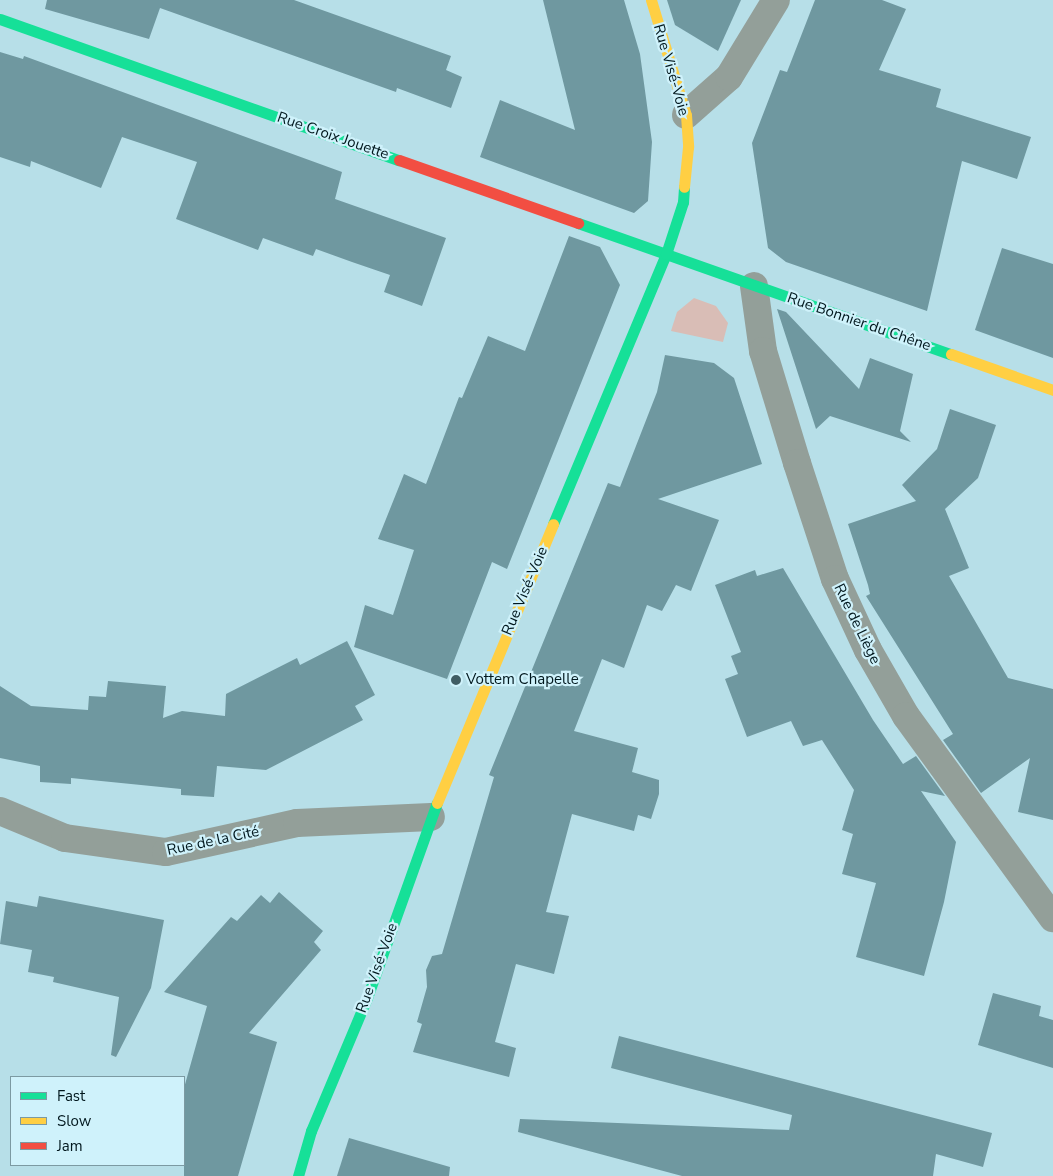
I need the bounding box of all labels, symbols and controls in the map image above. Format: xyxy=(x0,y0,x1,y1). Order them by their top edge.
street label: Rue Visé-Voie xyxy=(649,22,693,118)
street label: Rue Croix Jouette xyxy=(275,108,391,164)
street label: Rue Bonnier du Chêne xyxy=(785,289,933,355)
street label: Rue Visé-Voie xyxy=(498,544,552,638)
street label: Rue de Liège xyxy=(830,581,884,667)
place label: Vottem Chapelle xyxy=(466,671,579,689)
marker: Vottem Chapelle xyxy=(450,674,462,686)
street label: Rue de la Cité xyxy=(165,822,261,860)
street label: Rue Visé-Voie xyxy=(352,921,402,1015)
legend xyxy=(10,1076,185,1166)
text: Fast xyxy=(57,1086,85,1106)
text: Slow xyxy=(57,1111,91,1131)
text: Jam xyxy=(57,1136,83,1156)

